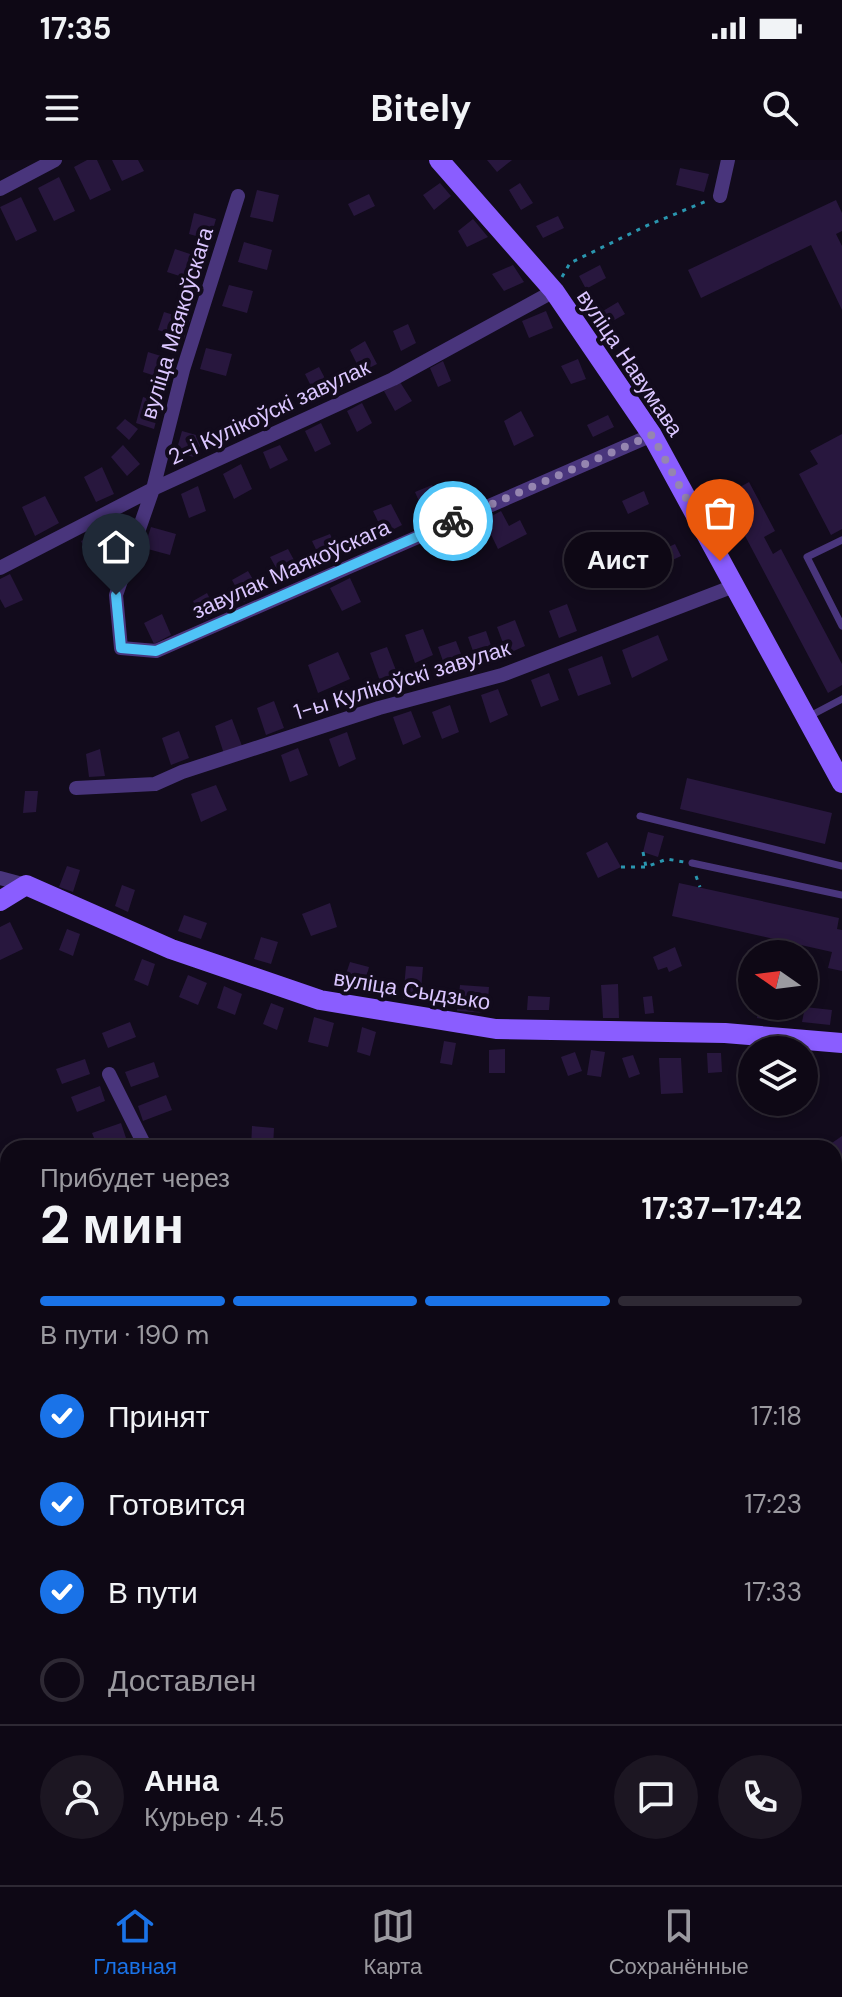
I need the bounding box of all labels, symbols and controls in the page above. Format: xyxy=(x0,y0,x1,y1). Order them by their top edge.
text: 17:35 xyxy=(40,9,111,48)
text: Bitely xyxy=(371,85,472,132)
icon: menu xyxy=(40,86,84,130)
icon: search xyxy=(758,86,802,130)
street label: вуліца Маякоўскага xyxy=(134,223,220,422)
street label: вуліца Навумава xyxy=(570,284,690,443)
street label: 2-і Кулікоўскі завулак xyxy=(163,352,375,472)
pin xyxy=(686,479,754,561)
courier xyxy=(413,481,493,561)
icon: bag xyxy=(698,491,742,535)
icon: bike xyxy=(431,499,475,543)
street label: завулак Маякоўскага xyxy=(188,512,395,626)
pin xyxy=(82,513,150,595)
icon: home xyxy=(94,525,138,569)
callout: Аист xyxy=(564,533,672,589)
text: Аист xyxy=(587,543,649,577)
street label: 1-ы Кулікоўскі завулак xyxy=(290,633,514,727)
north arrow xyxy=(738,940,818,1020)
map controls xyxy=(738,940,818,1116)
street label: вуліца Сыдзько xyxy=(332,963,492,1017)
button: layers xyxy=(738,1036,818,1116)
text: Прибудет через xyxy=(40,1161,230,1195)
text: 17:37–17:42 xyxy=(641,1189,802,1228)
text: 2 мин xyxy=(40,1191,184,1259)
text: В пути · 190 m xyxy=(40,1318,209,1352)
icon: check xyxy=(40,1394,84,1438)
text: Принят xyxy=(108,1397,210,1436)
text: 17:18 xyxy=(751,1399,802,1433)
icon: check xyxy=(40,1482,84,1526)
text: Готовится xyxy=(108,1485,246,1524)
text: 17:23 xyxy=(744,1487,802,1521)
icon: check xyxy=(40,1570,84,1614)
text: В пути xyxy=(108,1573,198,1612)
text: 17:33 xyxy=(744,1575,802,1609)
text: Доставлен xyxy=(108,1661,256,1700)
button: person xyxy=(40,1755,124,1839)
button: chat xyxy=(614,1755,698,1839)
button: phone xyxy=(718,1755,802,1839)
text: Анна xyxy=(144,1761,219,1800)
text: Курьер · 4.5 xyxy=(144,1800,285,1834)
tab: Главная xyxy=(93,1904,177,1981)
tab: Карта xyxy=(363,1904,422,1981)
tab: Сохранённые xyxy=(609,1904,749,1981)

